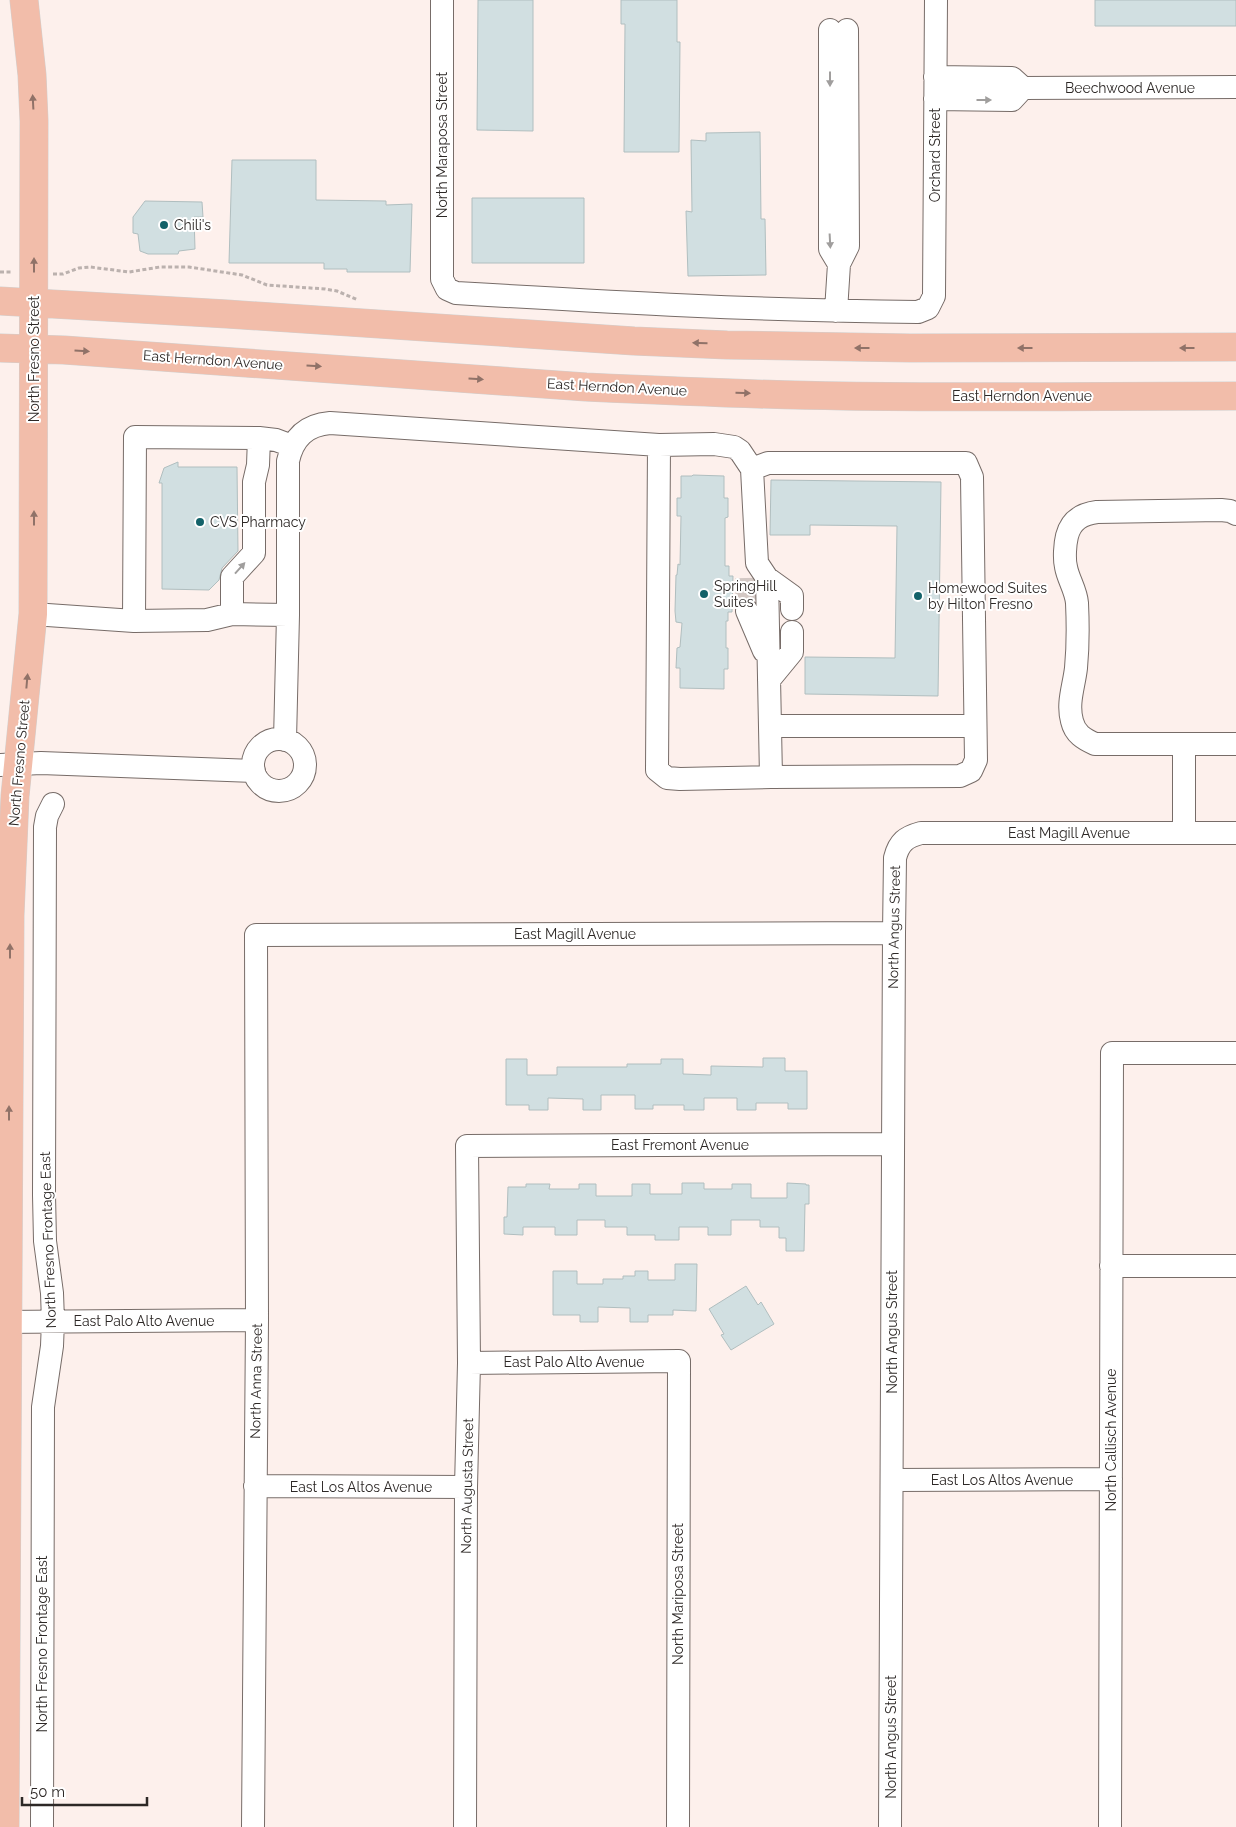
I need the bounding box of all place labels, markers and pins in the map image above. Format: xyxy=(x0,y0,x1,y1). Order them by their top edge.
place label: Chili's xyxy=(174,217,211,233)
marker: Chili's xyxy=(158,219,170,231)
place label: CVS Pharmacy xyxy=(210,514,306,530)
marker: CVS Pharmacy xyxy=(194,516,206,528)
place label: SpringHill Suites xyxy=(714,578,777,610)
place label: Homewood Suites by Hilton Fresno xyxy=(928,580,1047,612)
marker: SpringHill Suites xyxy=(698,588,710,600)
marker: Homewood Suites by Hilton Fresno xyxy=(912,590,924,602)

